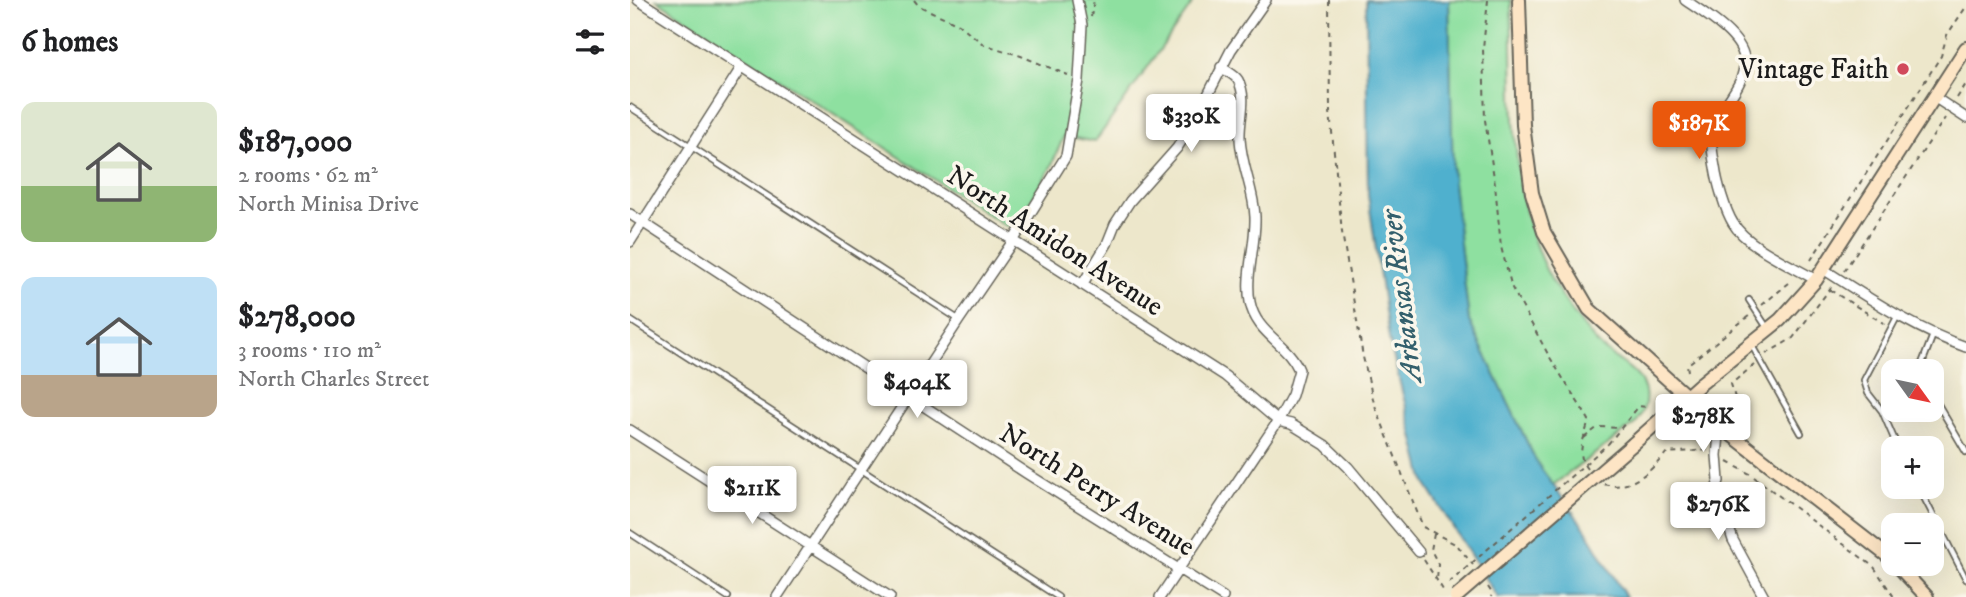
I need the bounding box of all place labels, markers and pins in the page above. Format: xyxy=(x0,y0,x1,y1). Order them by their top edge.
place label: Vintage Faith xyxy=(1738,52,1889,87)
marker: Vintage Faith xyxy=(1895,61,1911,77)
pin: $330K xyxy=(1142,94,1240,154)
pin: $187K xyxy=(1650,102,1748,161)
pin: $404K xyxy=(868,360,966,420)
pin: $278K xyxy=(1654,394,1752,454)
pin: $211K xyxy=(703,466,801,526)
pin: $276K xyxy=(1669,482,1767,542)

